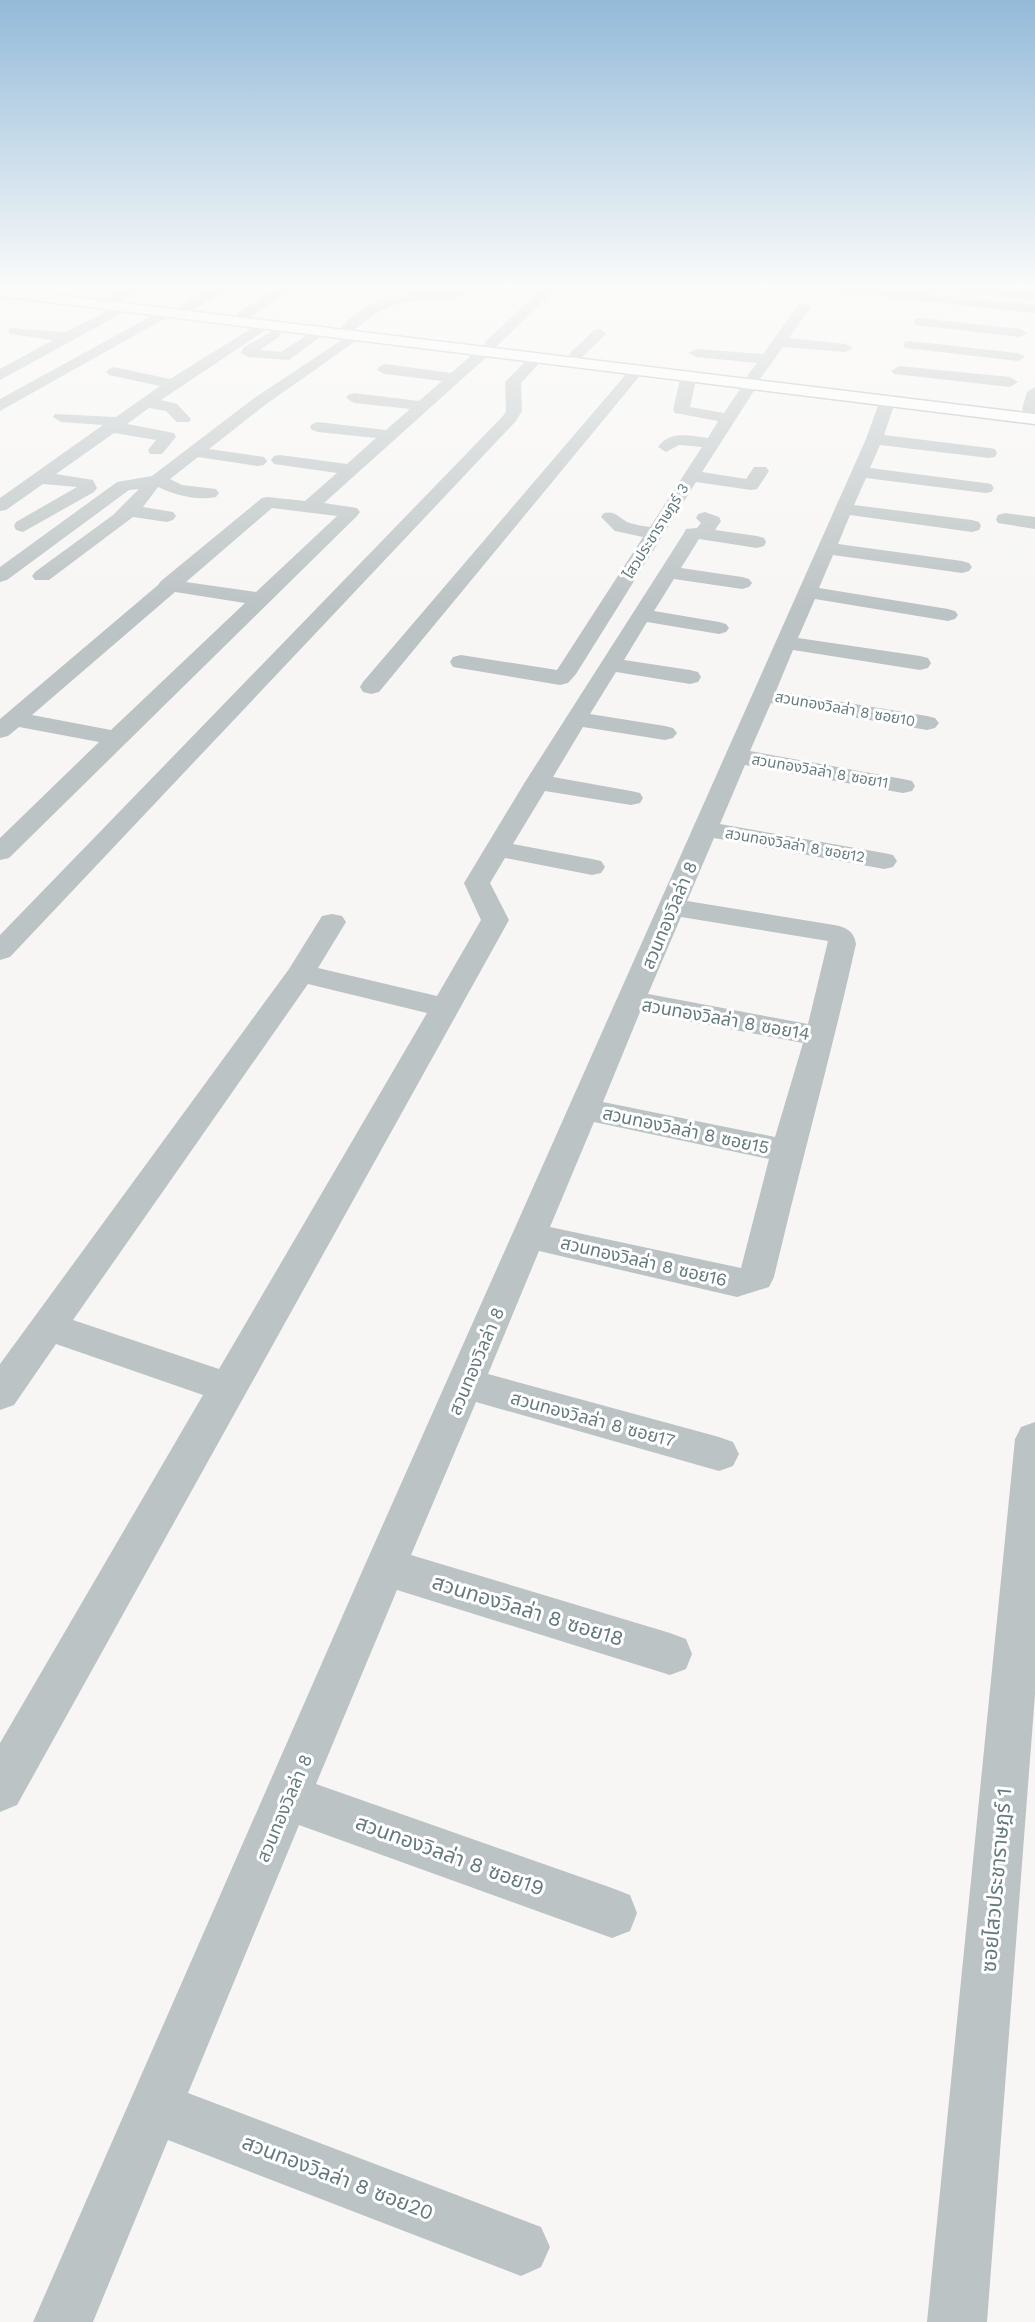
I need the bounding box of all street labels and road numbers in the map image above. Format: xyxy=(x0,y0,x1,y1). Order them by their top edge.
street label: ไสวประชาราษฎร์ 3 xyxy=(619,480,693,583)
street label: สวนทองวิลล่า 8 ซอย10 xyxy=(773,688,917,730)
street label: สวนทองวิลล่า 8 ซอย11 xyxy=(750,750,890,792)
street label: สวนทองวิลล่า 8 ซอย12 xyxy=(724,824,866,866)
street label: สวนทองวิลล่า 8 xyxy=(637,858,701,972)
street label: สวนทองวิลล่า 8 ซอย14 xyxy=(640,994,812,1044)
street label: สวนทองวิลล่า 8 ซอย15 xyxy=(601,1102,771,1158)
street label: สวนทองวิลล่า 8 ซอย16 xyxy=(559,1232,729,1290)
street label: สวนทองวิลล่า 8 xyxy=(444,1304,508,1418)
street label: สวนทองวิลล่า 8 ซอย17 xyxy=(508,1387,678,1451)
street label: สวนทองวิลล่า 8 ซอย18 xyxy=(429,1569,627,1651)
street label: สวนทองวิลล่า 8 xyxy=(252,1751,316,1865)
street label: ซอยไสวประชาราษฎร์ 1 xyxy=(975,1787,1017,1973)
street label: สวนทองวิลล่า 8 ซอย19 xyxy=(352,1809,548,1901)
street label: สวนทองวิลล่า 8 ซอย20 xyxy=(239,2129,437,2225)

